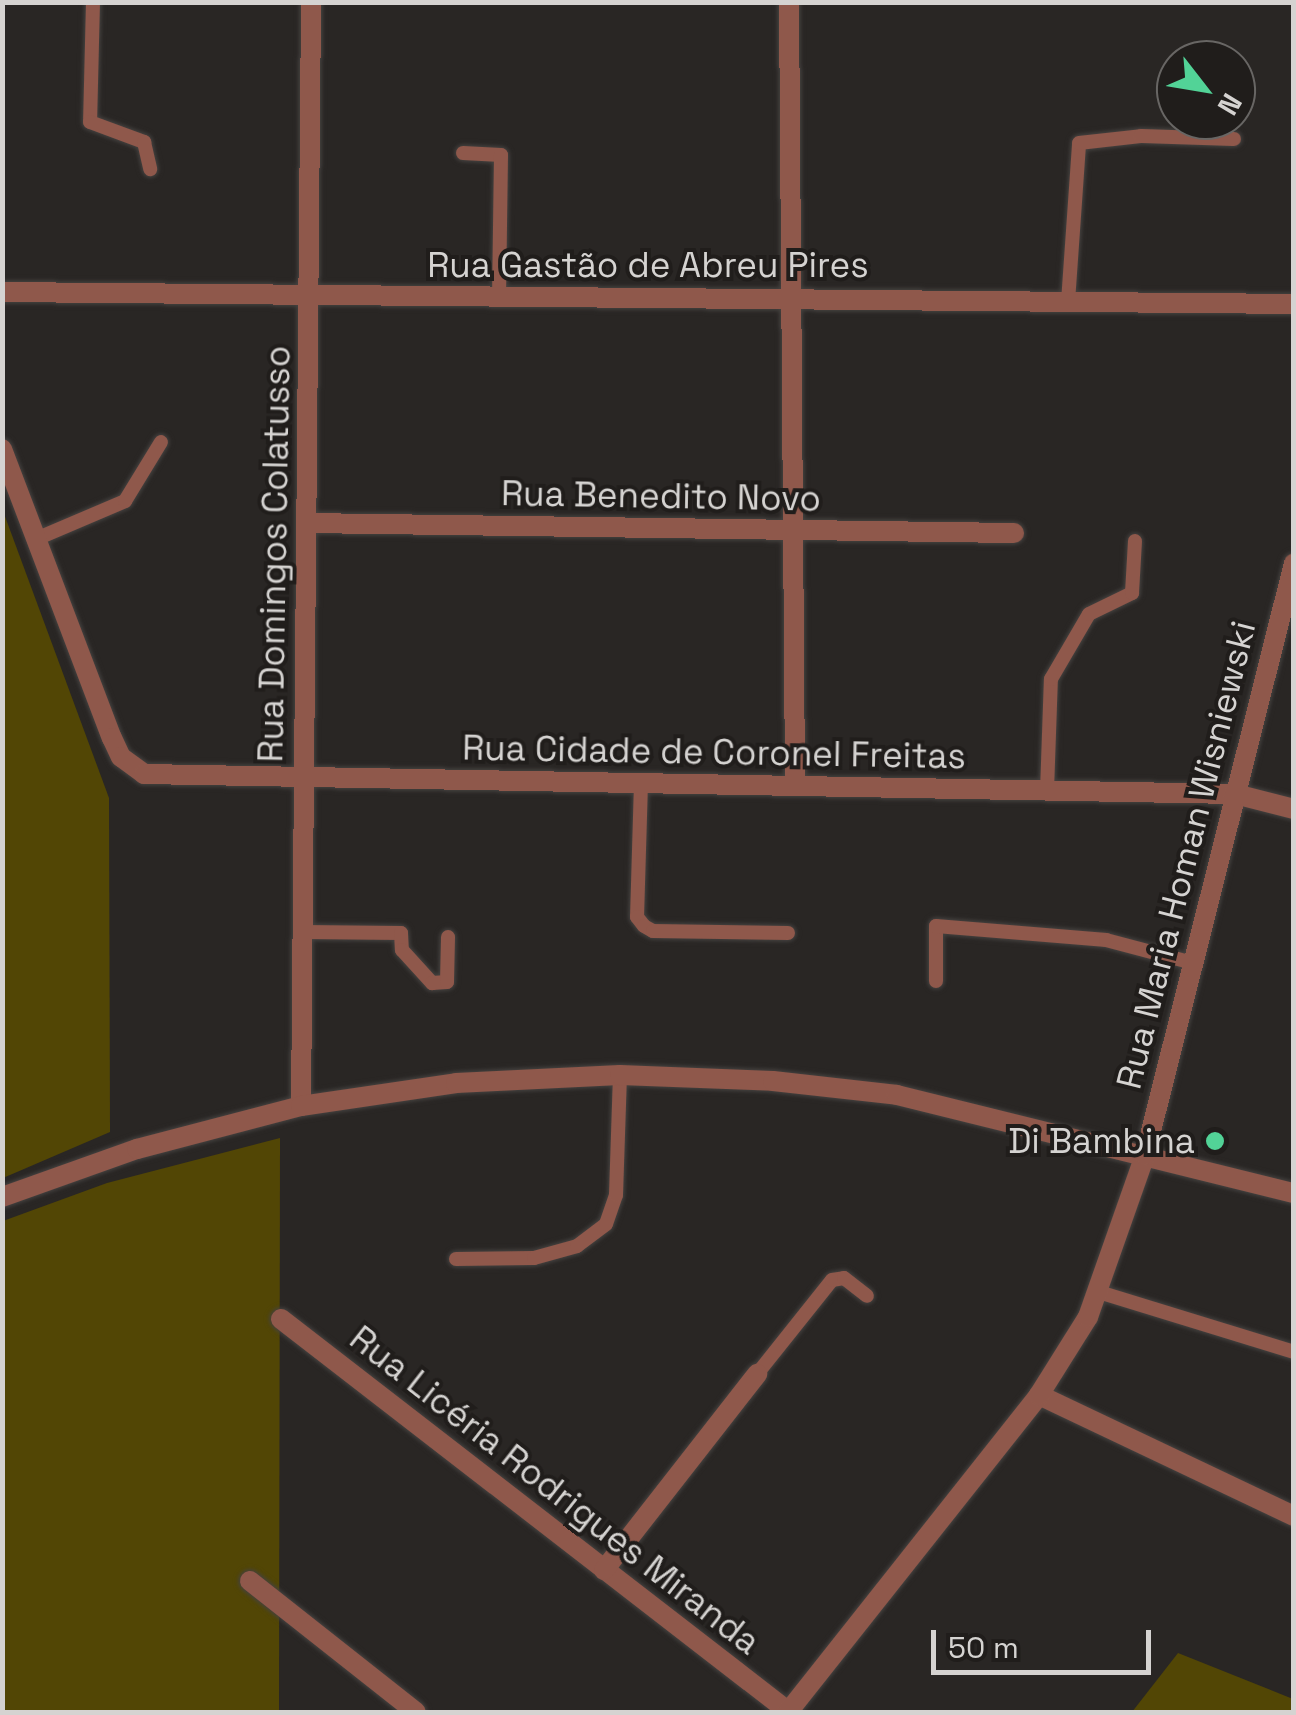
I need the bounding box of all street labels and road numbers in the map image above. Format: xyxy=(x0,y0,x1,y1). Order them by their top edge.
street label: Rua Gastão de Abreu Pires xyxy=(427,244,869,286)
street label: Rua Domingos Colatusso xyxy=(249,345,299,763)
street label: Rua Benedito Novo xyxy=(501,472,821,520)
street label: Rua Maria Homan Wisniewski xyxy=(1107,617,1265,1093)
street label: Rua Cidade de Coronel Freitas xyxy=(462,727,966,777)
street label: Rua Licéria Rodrigues Miranda xyxy=(342,1317,768,1663)

